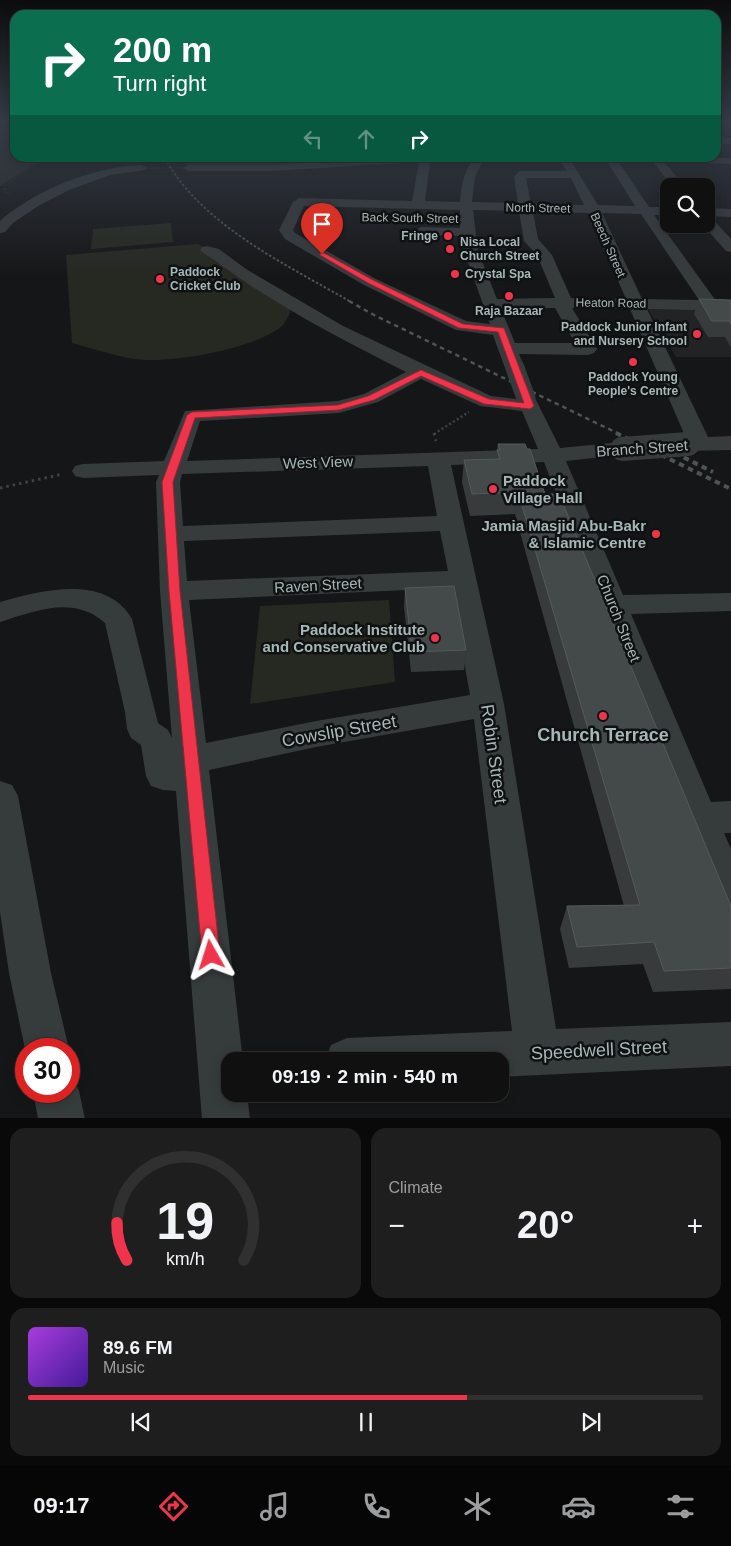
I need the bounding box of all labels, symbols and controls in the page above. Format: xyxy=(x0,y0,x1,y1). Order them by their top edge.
icon: right xyxy=(30,30,95,95)
text: 200 m xyxy=(113,30,212,69)
text: Turn right xyxy=(113,71,206,96)
icon: left xyxy=(299,125,327,153)
icon: ahead xyxy=(352,125,380,153)
icon: right xyxy=(405,125,433,153)
map controls xyxy=(660,178,715,233)
button: search xyxy=(660,178,715,233)
street label: North Street xyxy=(506,200,571,216)
pin xyxy=(301,203,343,254)
icon: arrive xyxy=(308,210,336,238)
street label: Back South Street xyxy=(362,210,459,226)
street label: Beech Street xyxy=(587,210,629,280)
place label: Fringe xyxy=(401,229,438,243)
marker: Fringe xyxy=(442,230,454,242)
place label: Nisa Local Church Street xyxy=(460,235,539,263)
marker: Nisa Local Church Street xyxy=(444,243,456,255)
place label: Paddock Cricket Club xyxy=(170,265,241,293)
place label: Crystal Spa xyxy=(465,267,531,281)
marker: Crystal Spa xyxy=(449,268,461,280)
marker: Paddock Cricket Club xyxy=(154,273,166,285)
marker: Raja Bazaar xyxy=(503,290,515,302)
street label: Heaton Road xyxy=(576,295,646,311)
place label: Raja Bazaar xyxy=(475,304,543,318)
place label: Paddock Junior Infant and Nursery School xyxy=(561,320,687,348)
marker: Paddock Junior Infant and Nursery School xyxy=(691,328,703,340)
marker: Paddock Young People's Centre xyxy=(627,356,639,368)
place label: Paddock Young People's Centre xyxy=(588,370,678,398)
street label: Branch Street xyxy=(596,436,689,460)
street label: West View xyxy=(283,452,354,472)
place label: Paddock Village Hall xyxy=(503,472,583,506)
marker: Paddock Village Hall xyxy=(487,483,499,495)
place label: Jamia Masjid Abu-Bakr & Islamic Centre xyxy=(482,517,646,551)
marker: Jamia Masjid Abu-Bakr & Islamic Centre xyxy=(650,528,662,540)
street label: Church Street xyxy=(594,572,645,665)
street label: Raven Street xyxy=(274,574,363,596)
place label: Paddock Institute and Conservative Club xyxy=(262,621,425,655)
marker: Paddock Institute and Conservative Club xyxy=(429,632,441,644)
street label: Robin Street xyxy=(477,703,511,805)
marker: Church Terrace xyxy=(597,710,609,722)
street label: Cowslip Street xyxy=(280,711,398,751)
place label: Church Terrace xyxy=(537,725,669,745)
position arrow xyxy=(184,928,236,980)
street label: Speedwell Street xyxy=(531,1036,667,1064)
speed limit sign: 30 xyxy=(15,1038,80,1103)
text: 09:19 · 2 min · 540 m xyxy=(272,1066,458,1087)
text: Climate xyxy=(389,1179,443,1196)
text: 19 xyxy=(156,1192,214,1250)
text: 20° xyxy=(517,1204,574,1246)
text: − xyxy=(389,1210,405,1241)
text: + xyxy=(687,1210,703,1241)
text: km/h xyxy=(166,1249,205,1269)
text: 89.6 FM xyxy=(103,1337,173,1358)
text: Music xyxy=(103,1359,145,1376)
icon: previous xyxy=(127,1408,155,1436)
icon: pause xyxy=(352,1408,380,1436)
icon: next xyxy=(577,1408,605,1436)
icon: directions xyxy=(156,1489,191,1524)
icon: music xyxy=(257,1489,292,1524)
icon: phone xyxy=(359,1489,394,1524)
icon: climate xyxy=(460,1489,495,1524)
icon: car xyxy=(561,1489,596,1524)
icon: filters xyxy=(663,1489,698,1524)
text: 09:17 xyxy=(33,1493,89,1518)

